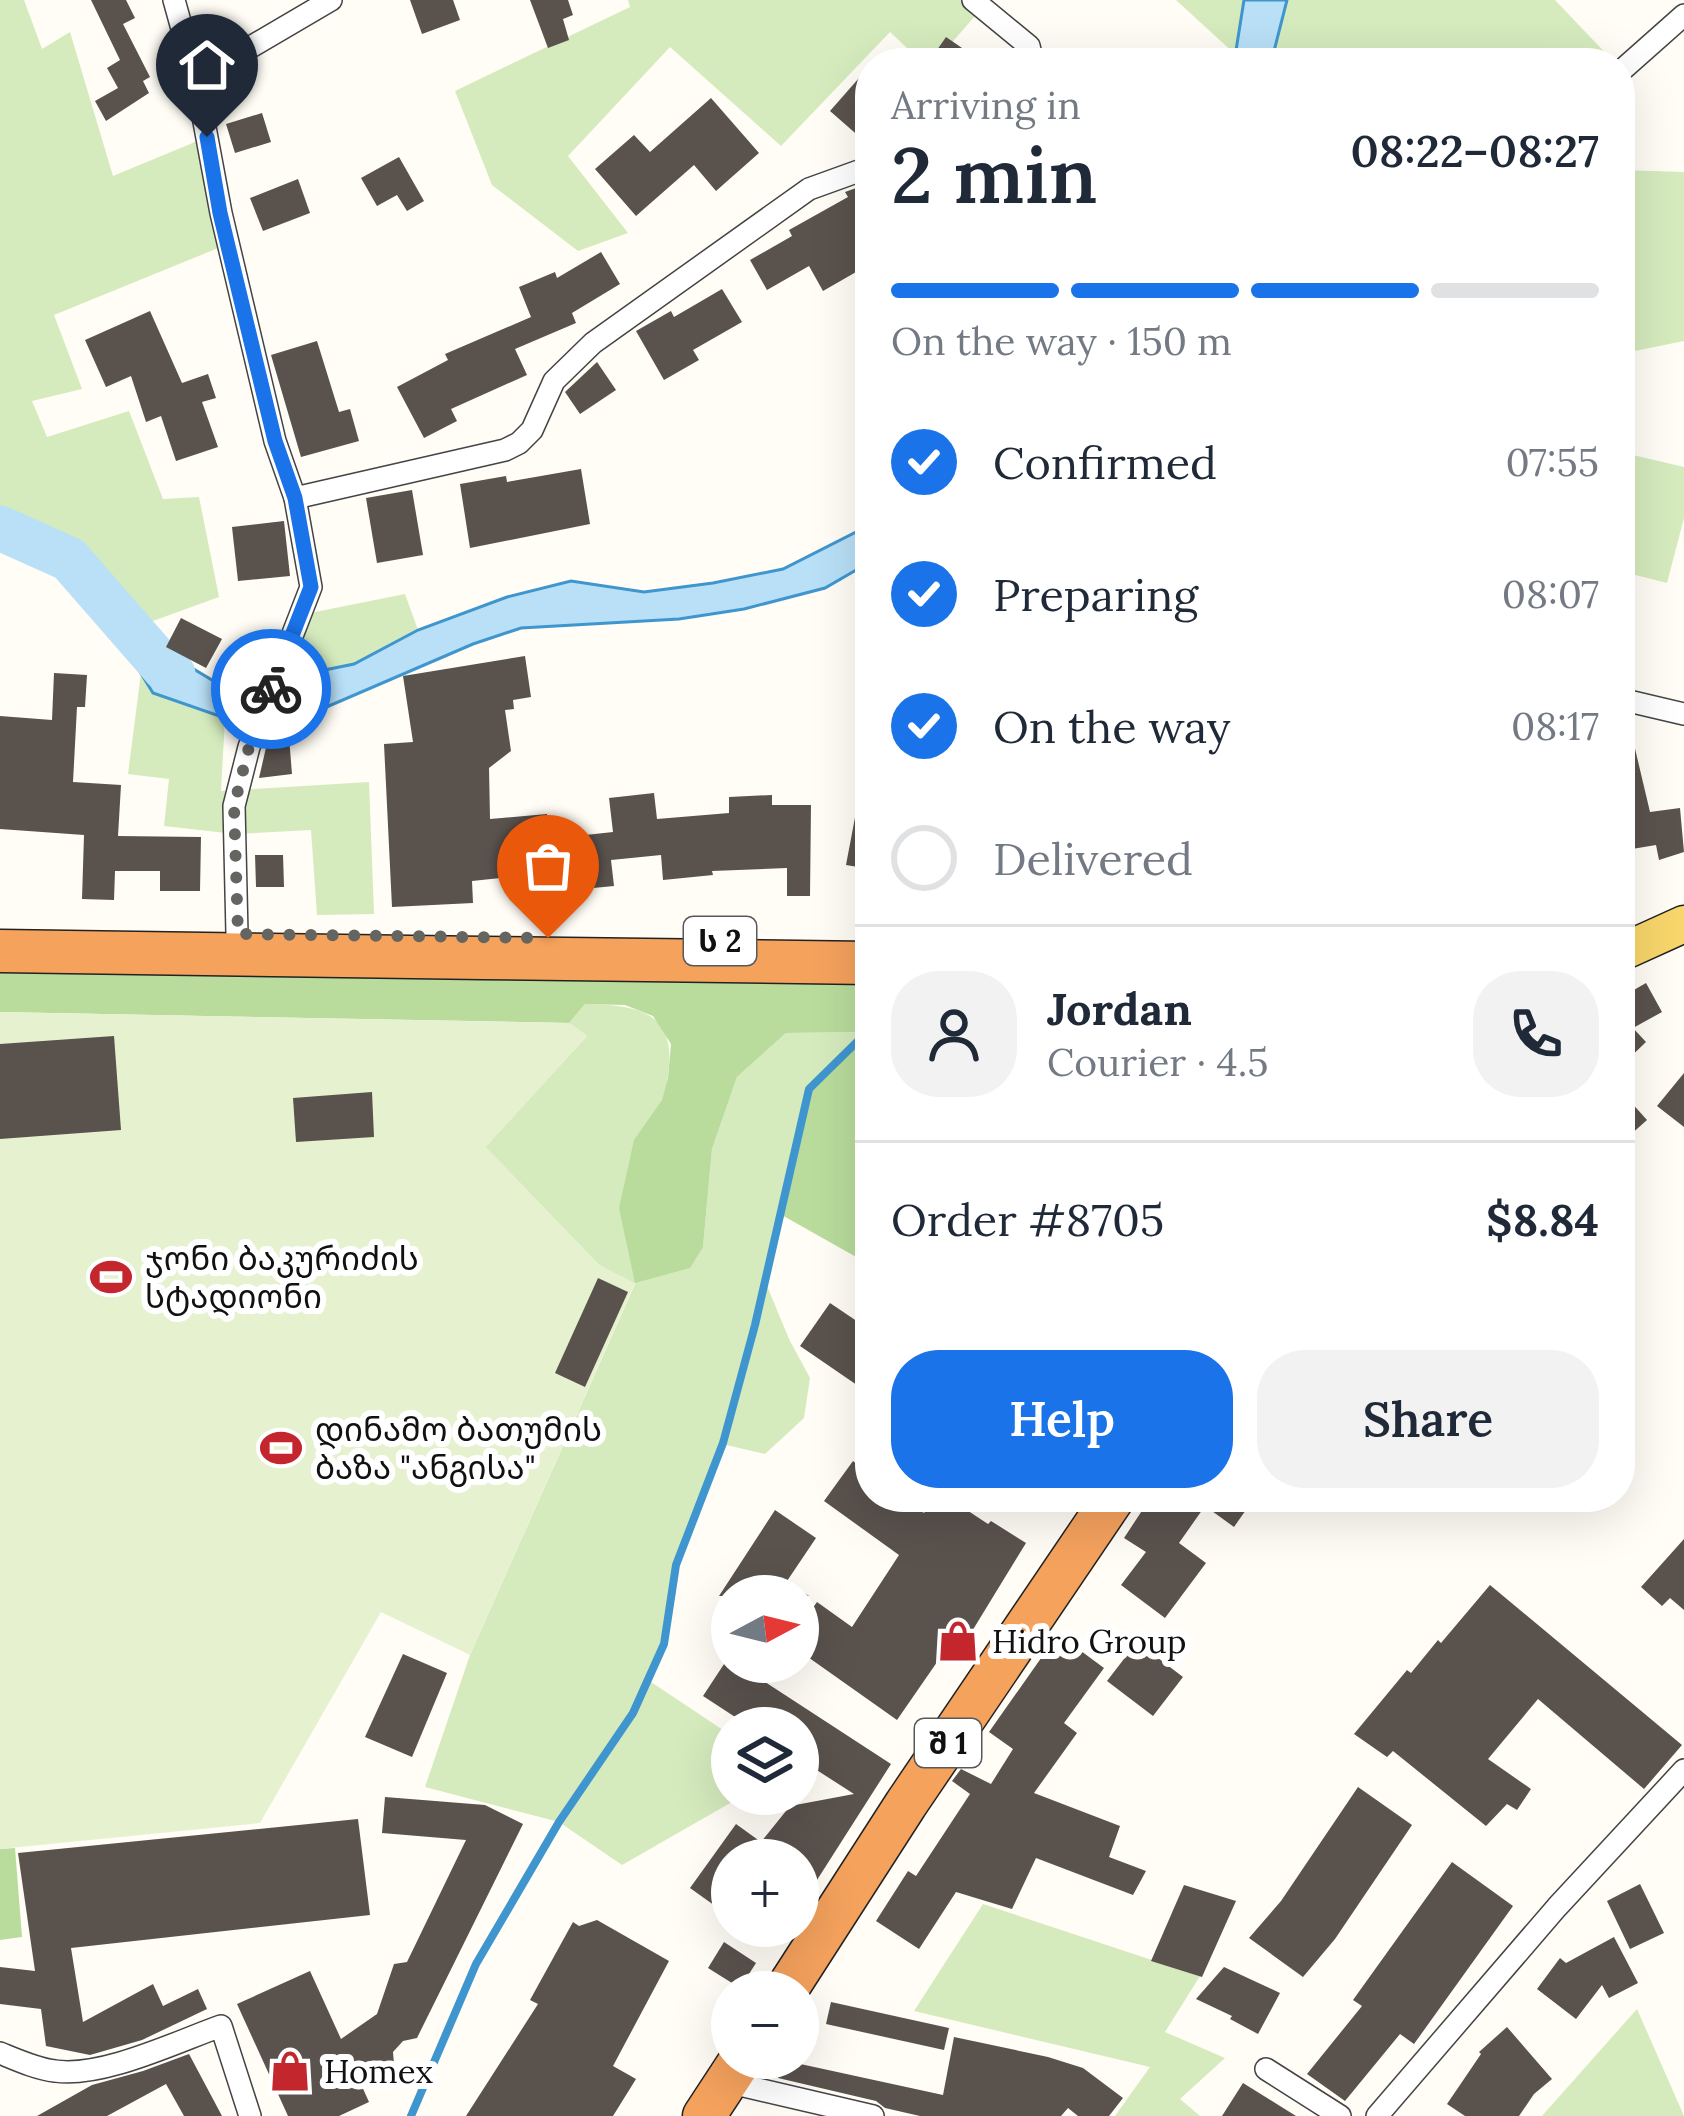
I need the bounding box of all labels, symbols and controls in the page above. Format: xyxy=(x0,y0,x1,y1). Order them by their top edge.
pin xyxy=(156,14,258,137)
icon: home xyxy=(174,32,240,98)
text: Arriving in xyxy=(891,80,1081,130)
text: 08:22–08:27 xyxy=(1350,122,1599,179)
text: 2 min xyxy=(891,125,1098,224)
text: On the way · 150 m xyxy=(891,316,1232,366)
icon: check xyxy=(891,429,957,495)
text: Confirmed xyxy=(993,434,1217,491)
text: 07:55 xyxy=(1505,437,1599,487)
icon: check xyxy=(891,561,957,627)
text: Preparing xyxy=(993,566,1198,623)
text: 08:07 xyxy=(1502,569,1599,619)
courier xyxy=(211,629,331,749)
icon: bike xyxy=(238,656,304,722)
icon: check xyxy=(891,693,957,759)
text: On the way xyxy=(993,698,1231,755)
text: 08:17 xyxy=(1511,701,1599,751)
pin xyxy=(497,815,599,938)
text: Delivered xyxy=(993,830,1193,887)
icon: bag xyxy=(515,833,581,899)
road number: ს 2 xyxy=(684,917,756,965)
button: person xyxy=(891,971,1017,1097)
button: phone xyxy=(1473,971,1599,1097)
text: Jordan xyxy=(1047,980,1192,1037)
text: Courier · 4.5 xyxy=(1047,1037,1268,1087)
text: Order #8705 xyxy=(891,1191,1164,1248)
text: $8.84 xyxy=(1486,1191,1599,1248)
place label: ჯონი ბაკურიძის სტადიონი xyxy=(145,1237,419,1317)
sports icon: ჯონი ბაკურიძის სტადიონი xyxy=(88,1254,134,1300)
button: Help xyxy=(891,1350,1233,1488)
button: Share xyxy=(1257,1350,1599,1488)
place label: დინამო ბათუმის ბაზა "ანგისა" xyxy=(315,1408,602,1488)
sports icon: დინამო ბათუმის ბაზა "ანგისა" xyxy=(258,1425,304,1471)
north arrow xyxy=(711,1575,819,1683)
map controls xyxy=(711,1575,819,2079)
shop icon: Hidro Group xyxy=(935,1618,981,1664)
place label: Hidro Group xyxy=(992,1620,1186,1662)
button: layers xyxy=(711,1707,819,1815)
road number: შ 1 xyxy=(915,1719,981,1767)
button: + xyxy=(711,1839,819,1947)
button: − xyxy=(711,1971,819,2079)
shop icon: Homex xyxy=(267,2048,313,2094)
place label: Homex xyxy=(324,2050,434,2092)

